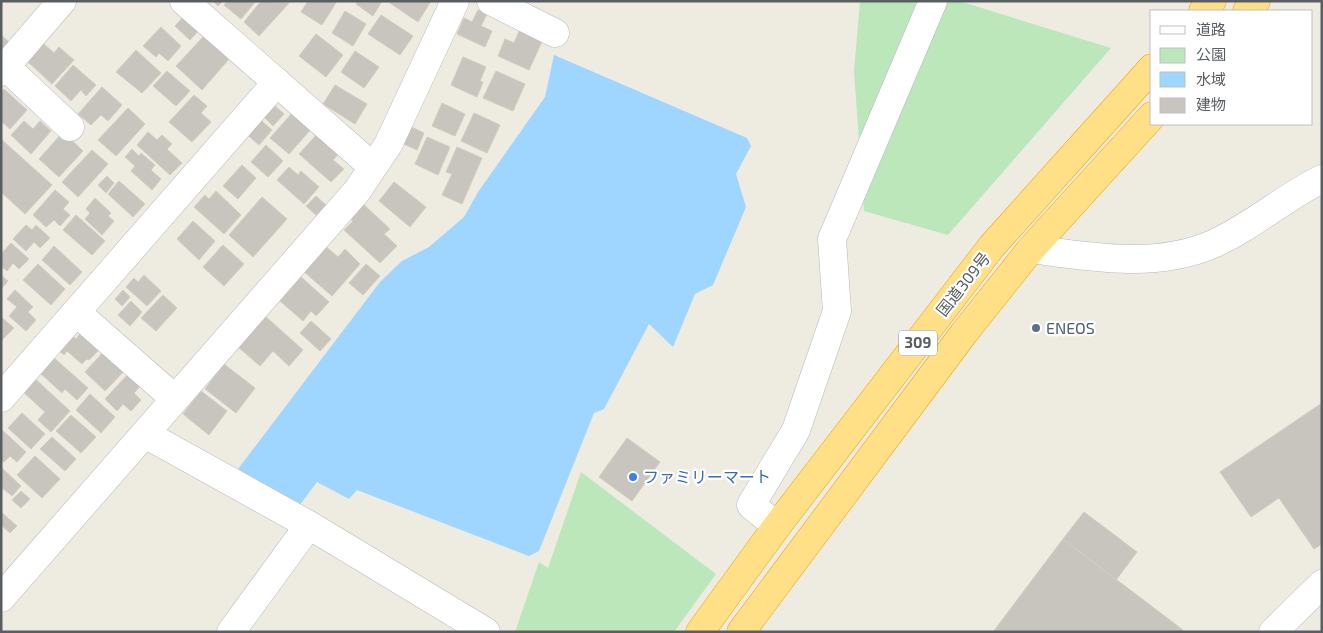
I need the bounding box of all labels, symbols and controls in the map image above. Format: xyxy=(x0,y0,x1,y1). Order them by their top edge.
legend xyxy=(1150,10,1313,125)
text: 道路 xyxy=(1196,20,1226,38)
text: 公園 xyxy=(1196,45,1226,63)
text: 水域 xyxy=(1196,70,1226,88)
text: 建物 xyxy=(1196,95,1226,113)
street label: 国道309号 xyxy=(932,248,993,319)
place label: ENEOS xyxy=(1046,318,1095,337)
marker: ENEOS xyxy=(1030,322,1042,334)
road number: 309 xyxy=(899,330,937,356)
place label: ファミリーマート xyxy=(643,467,771,486)
marker: ファミリーマート xyxy=(627,471,639,483)

